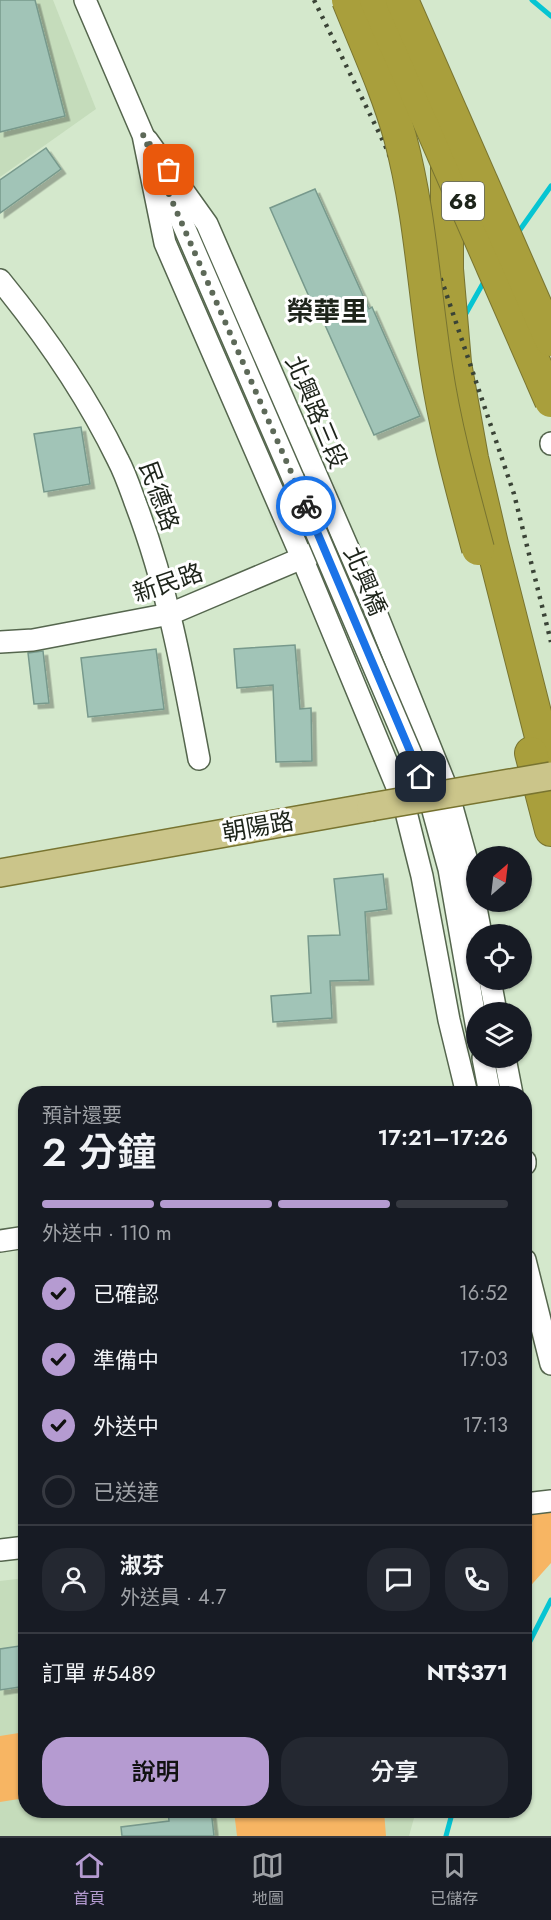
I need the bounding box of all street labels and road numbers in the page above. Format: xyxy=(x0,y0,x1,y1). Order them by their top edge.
road number: 68 xyxy=(442,182,484,220)
street label: 北興路三段 xyxy=(277,350,356,474)
street label: 民德路 xyxy=(131,456,188,536)
street label: 北興橋 xyxy=(335,541,396,621)
street label: 新民路 xyxy=(128,554,208,611)
street label: 朝陽路 xyxy=(219,803,296,850)

